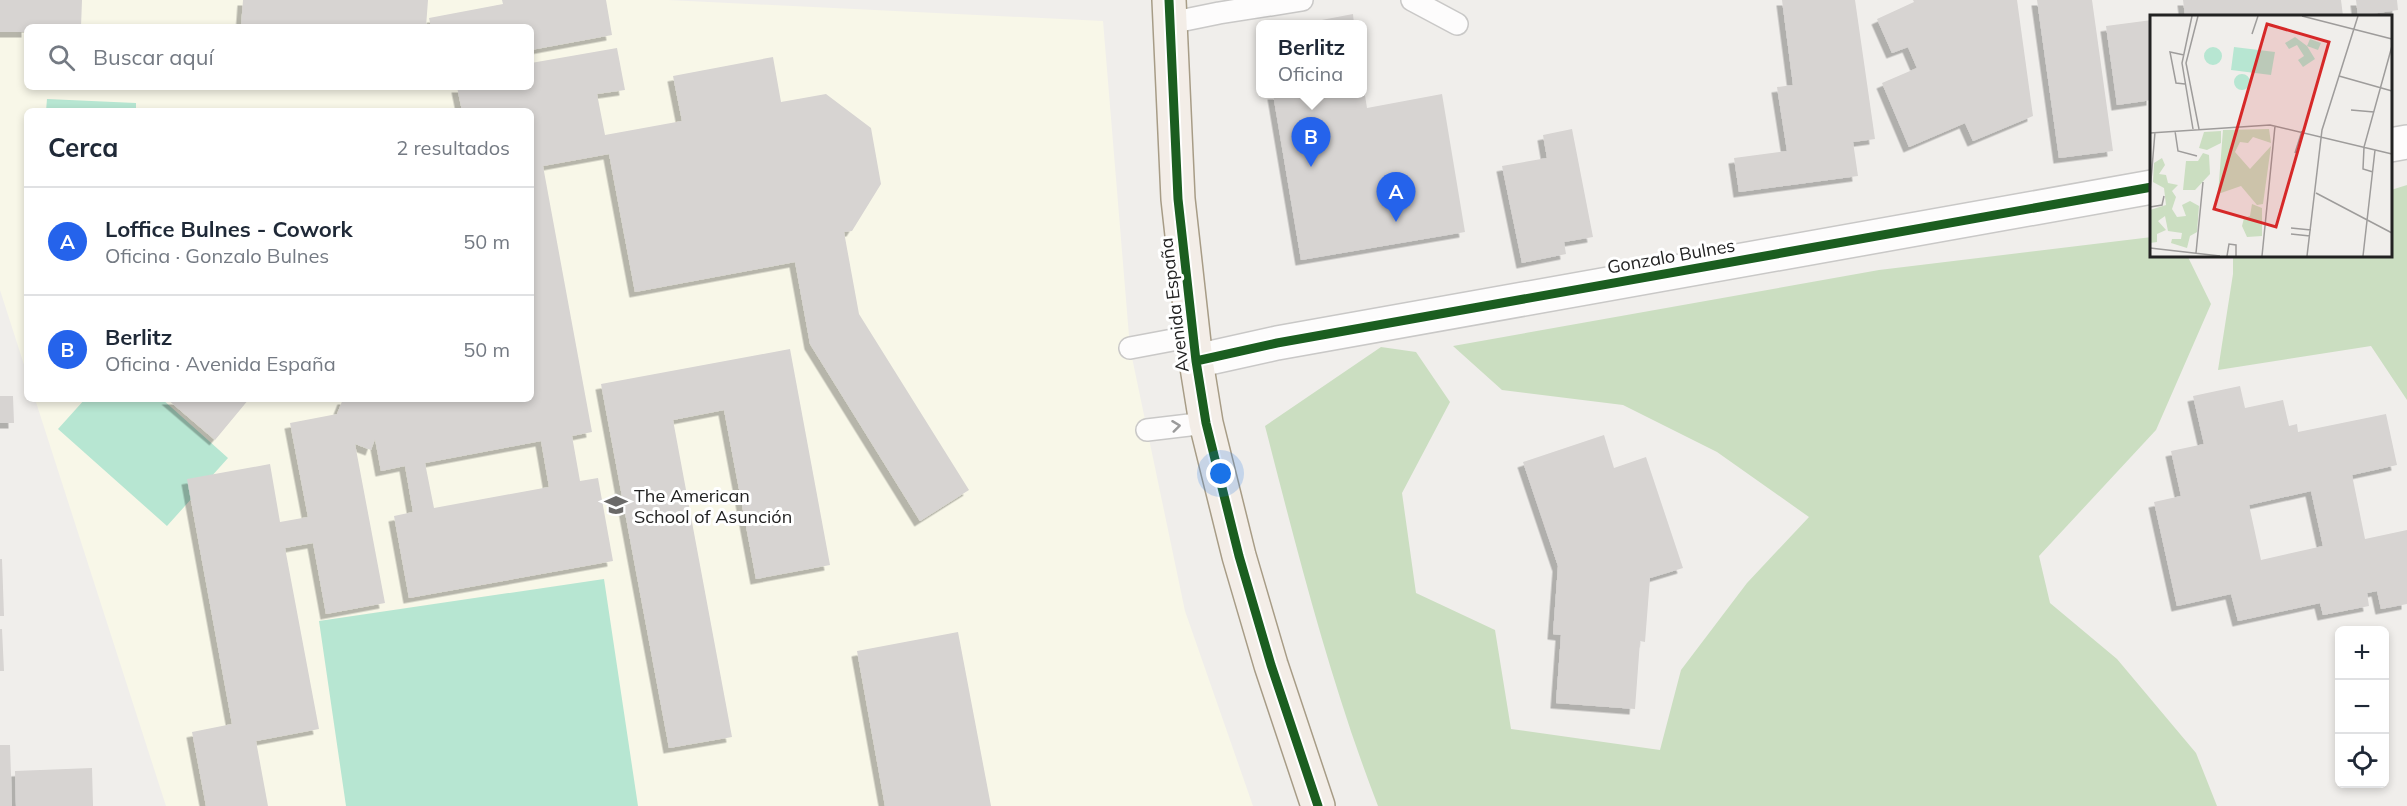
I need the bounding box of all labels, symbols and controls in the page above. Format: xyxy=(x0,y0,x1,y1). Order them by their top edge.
inset map xyxy=(2150,15,2392,256)
popup xyxy=(1256,20,1367,98)
search box xyxy=(24,24,534,90)
text: Berlitz xyxy=(1278,33,1345,61)
icon: search xyxy=(45,41,78,74)
text: Buscar aquí xyxy=(93,43,214,71)
text: Oficina xyxy=(1278,61,1343,86)
pin: B xyxy=(1292,118,1330,167)
text: Cerca xyxy=(48,131,118,164)
text: 2 resultados xyxy=(396,135,510,160)
pin: A xyxy=(1376,172,1416,222)
text: Loffice Bulnes - Cowork xyxy=(105,215,353,243)
text: A xyxy=(60,229,75,254)
text: 50 m xyxy=(463,229,510,254)
street label: Gonzalo Bulnes xyxy=(1605,233,1737,279)
street label: Avenida España xyxy=(1154,236,1194,374)
text: Oficina · Gonzalo Bulnes xyxy=(105,243,329,268)
text: Berlitz xyxy=(105,323,172,351)
text: B xyxy=(61,337,74,362)
text: 50 m xyxy=(463,337,510,362)
text: Oficina · Avenida España xyxy=(105,351,336,376)
one-way arrow xyxy=(1172,421,1181,433)
your location xyxy=(1206,459,1235,488)
place label: The American School of Asunción xyxy=(634,484,792,528)
school or university icon: The American School of Asunción xyxy=(603,492,629,518)
map controls xyxy=(2335,626,2389,788)
button: + xyxy=(2335,626,2389,680)
button: − xyxy=(2335,680,2389,734)
button: locate xyxy=(2335,734,2389,788)

